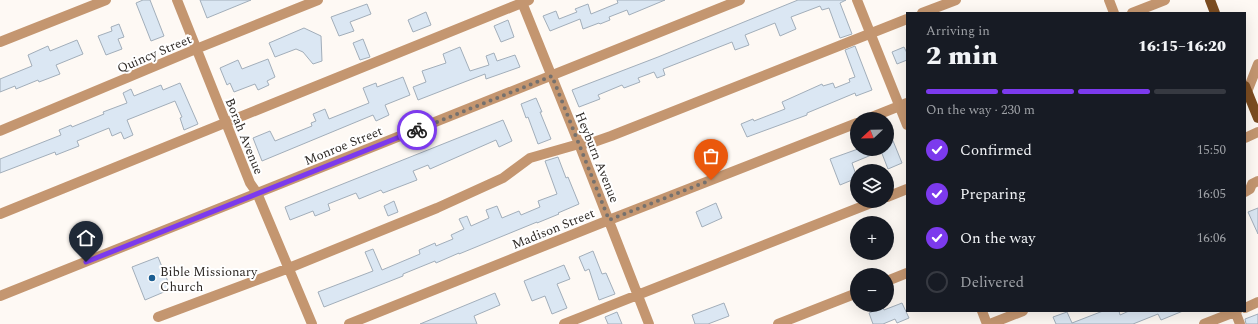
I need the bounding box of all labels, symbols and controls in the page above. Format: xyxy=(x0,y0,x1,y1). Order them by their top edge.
text: Arriving in xyxy=(926,21,990,41)
street label: Quincy Street xyxy=(114,29,195,79)
text: 16:15–16:20 xyxy=(1138,35,1226,58)
text: 2 min xyxy=(926,36,998,76)
street label: Borah Avenue xyxy=(220,95,269,178)
text: On the way · 230 m xyxy=(926,100,1035,120)
street label: Heyburn Avenue xyxy=(570,109,624,206)
courier xyxy=(397,110,437,150)
north arrow xyxy=(850,112,894,156)
map controls xyxy=(850,112,894,312)
icon: bike xyxy=(406,119,428,141)
street label: Monroe Street xyxy=(301,121,386,171)
pin xyxy=(694,139,728,180)
icon: check xyxy=(926,139,948,161)
text: Confirmed xyxy=(960,139,1032,162)
text: 15:50 xyxy=(1197,140,1226,160)
icon: bag xyxy=(700,145,722,167)
button: layers xyxy=(850,164,894,208)
icon: check xyxy=(926,183,948,205)
text: Preparing xyxy=(960,183,1026,206)
text: 16:05 xyxy=(1197,184,1226,204)
street label: Madison Street xyxy=(509,203,598,255)
button: + xyxy=(850,216,894,260)
pin xyxy=(69,221,103,262)
icon: home xyxy=(75,227,97,249)
icon: check xyxy=(926,227,948,249)
text: On the way xyxy=(960,227,1035,250)
text: 16:06 xyxy=(1197,228,1226,248)
place label: Bible Missionary Church xyxy=(160,262,258,297)
button: − xyxy=(850,268,894,312)
text: Delivered xyxy=(960,271,1024,294)
marker: Bible Missionary Church xyxy=(147,273,157,283)

